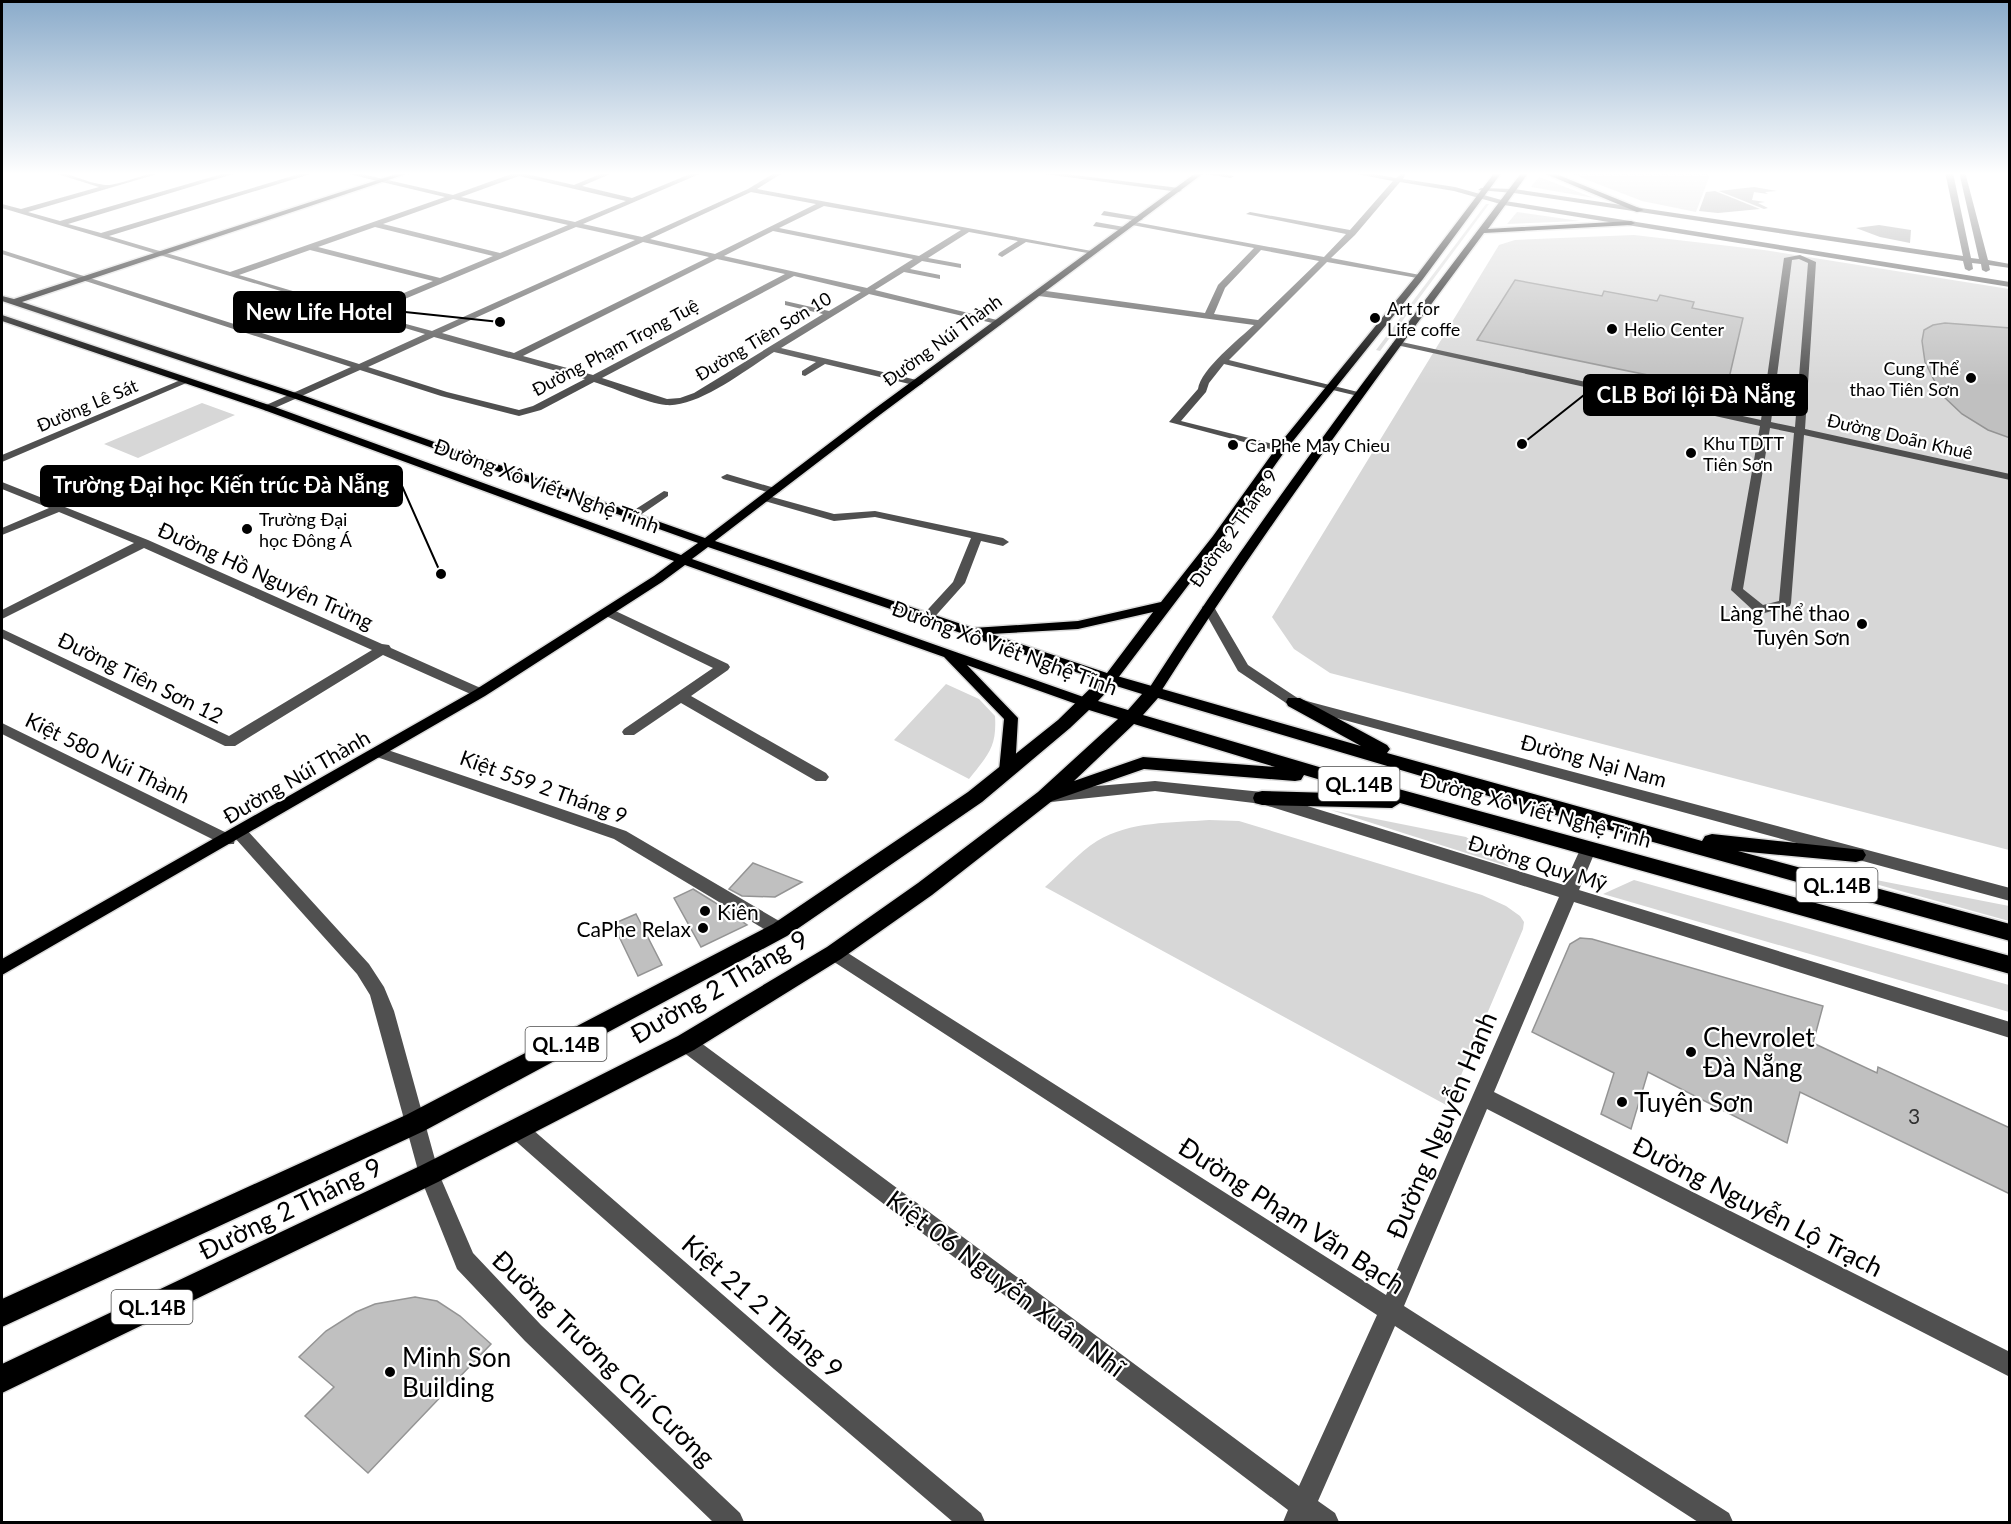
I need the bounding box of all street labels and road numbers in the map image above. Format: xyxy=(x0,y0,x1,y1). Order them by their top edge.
street label: Đường Tiên Sơn 10 xyxy=(691,287,835,385)
street label: Đường Núi Thành xyxy=(878,289,1006,391)
street label: Đường Phạm Trọng Tuệ xyxy=(528,294,702,400)
street label: Đường Lê Sát xyxy=(33,374,141,436)
street label: Đường Doãn Khuê xyxy=(1825,409,1975,463)
street label: Đường Xô Viết Nghệ Tĩnh xyxy=(431,433,663,537)
street label: Đường 2 Tháng 9 xyxy=(1184,465,1282,591)
street label: Đường Hồ Nguyên Trừng xyxy=(154,516,378,634)
street label: Đường Xô Viết Nghệ Tĩnh xyxy=(889,595,1121,699)
street label: Đường Tiên Sơn 12 xyxy=(54,626,228,728)
street label: Kiệt 580 Núi Thành xyxy=(22,706,194,808)
street label: Đường Núi Thành xyxy=(218,724,374,828)
street label: Đường Nại Nam xyxy=(1518,729,1670,791)
street label: Kiệt 559 2 Tháng 9 xyxy=(457,744,631,828)
street label: Đường Xô Viết Nghệ Tĩnh xyxy=(1418,766,1654,852)
road number: QL.14B xyxy=(1318,767,1400,801)
street label: Đường Quy Mỹ xyxy=(1465,829,1611,895)
road number: QL.14B xyxy=(1796,868,1878,902)
street label: Đường 2 Tháng 9 xyxy=(624,922,814,1050)
street label: Đường Nguyễn Hanh xyxy=(1379,1007,1503,1243)
road number: QL.14B xyxy=(526,1027,606,1061)
street label: Đường Nguyễn Lộ Trạch xyxy=(1627,1129,1889,1283)
street label: Đường Phạm Văn Bạch xyxy=(1173,1130,1411,1300)
street label: Đường 2 Tháng 9 xyxy=(193,1150,387,1266)
street label: Kiệt 06 Nguyễn Xuân Nhĩ xyxy=(880,1183,1132,1384)
street label: Kiệt 21 2 Tháng 9 xyxy=(676,1227,850,1385)
street label: Đường Trương Chí Cương xyxy=(486,1243,722,1473)
road number: QL.14B xyxy=(112,1290,192,1324)

